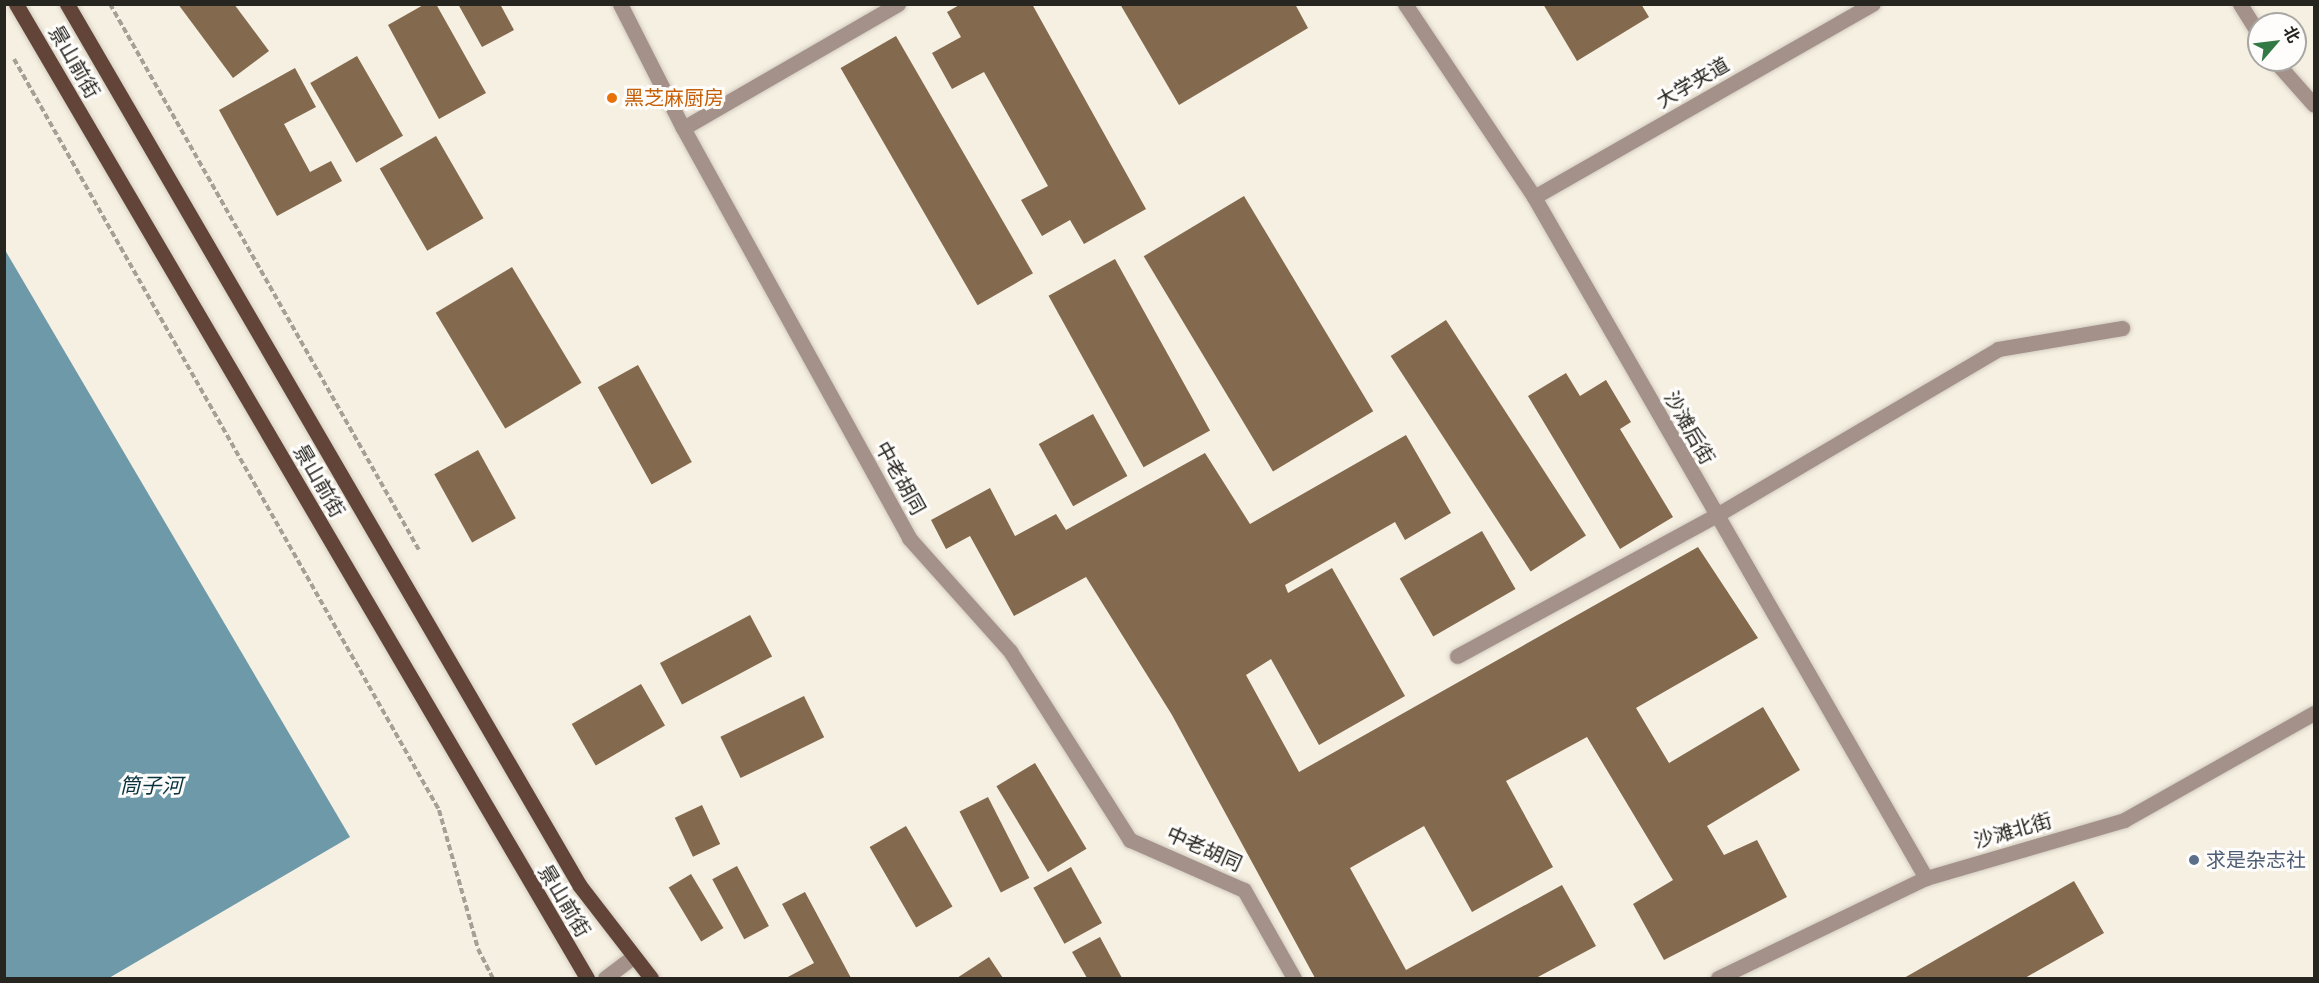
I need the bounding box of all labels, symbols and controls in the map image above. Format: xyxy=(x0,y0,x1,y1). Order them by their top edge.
north arrow xyxy=(2247,12,2307,72)
street label: 景山前街 xyxy=(44,21,104,103)
text: 北 xyxy=(2279,23,2304,46)
street label: 大学夹道 xyxy=(1652,53,1734,113)
place label: 黑芝麻厨房 xyxy=(624,86,724,110)
marker: 黑芝麻厨房 xyxy=(605,91,619,105)
street label: 沙滩后街 xyxy=(1659,387,1719,469)
street label: 中老胡同 xyxy=(870,437,930,519)
street label: 景山前街 xyxy=(289,440,349,522)
water label: 筒子河 xyxy=(120,773,182,799)
street label: 沙滩北街 xyxy=(1971,808,2055,854)
street label: 中老胡同 xyxy=(1163,822,1245,876)
place label: 求是杂志社 xyxy=(2206,848,2306,872)
marker: 求是杂志社 xyxy=(2187,853,2201,867)
street label: 景山前街 xyxy=(533,861,595,941)

